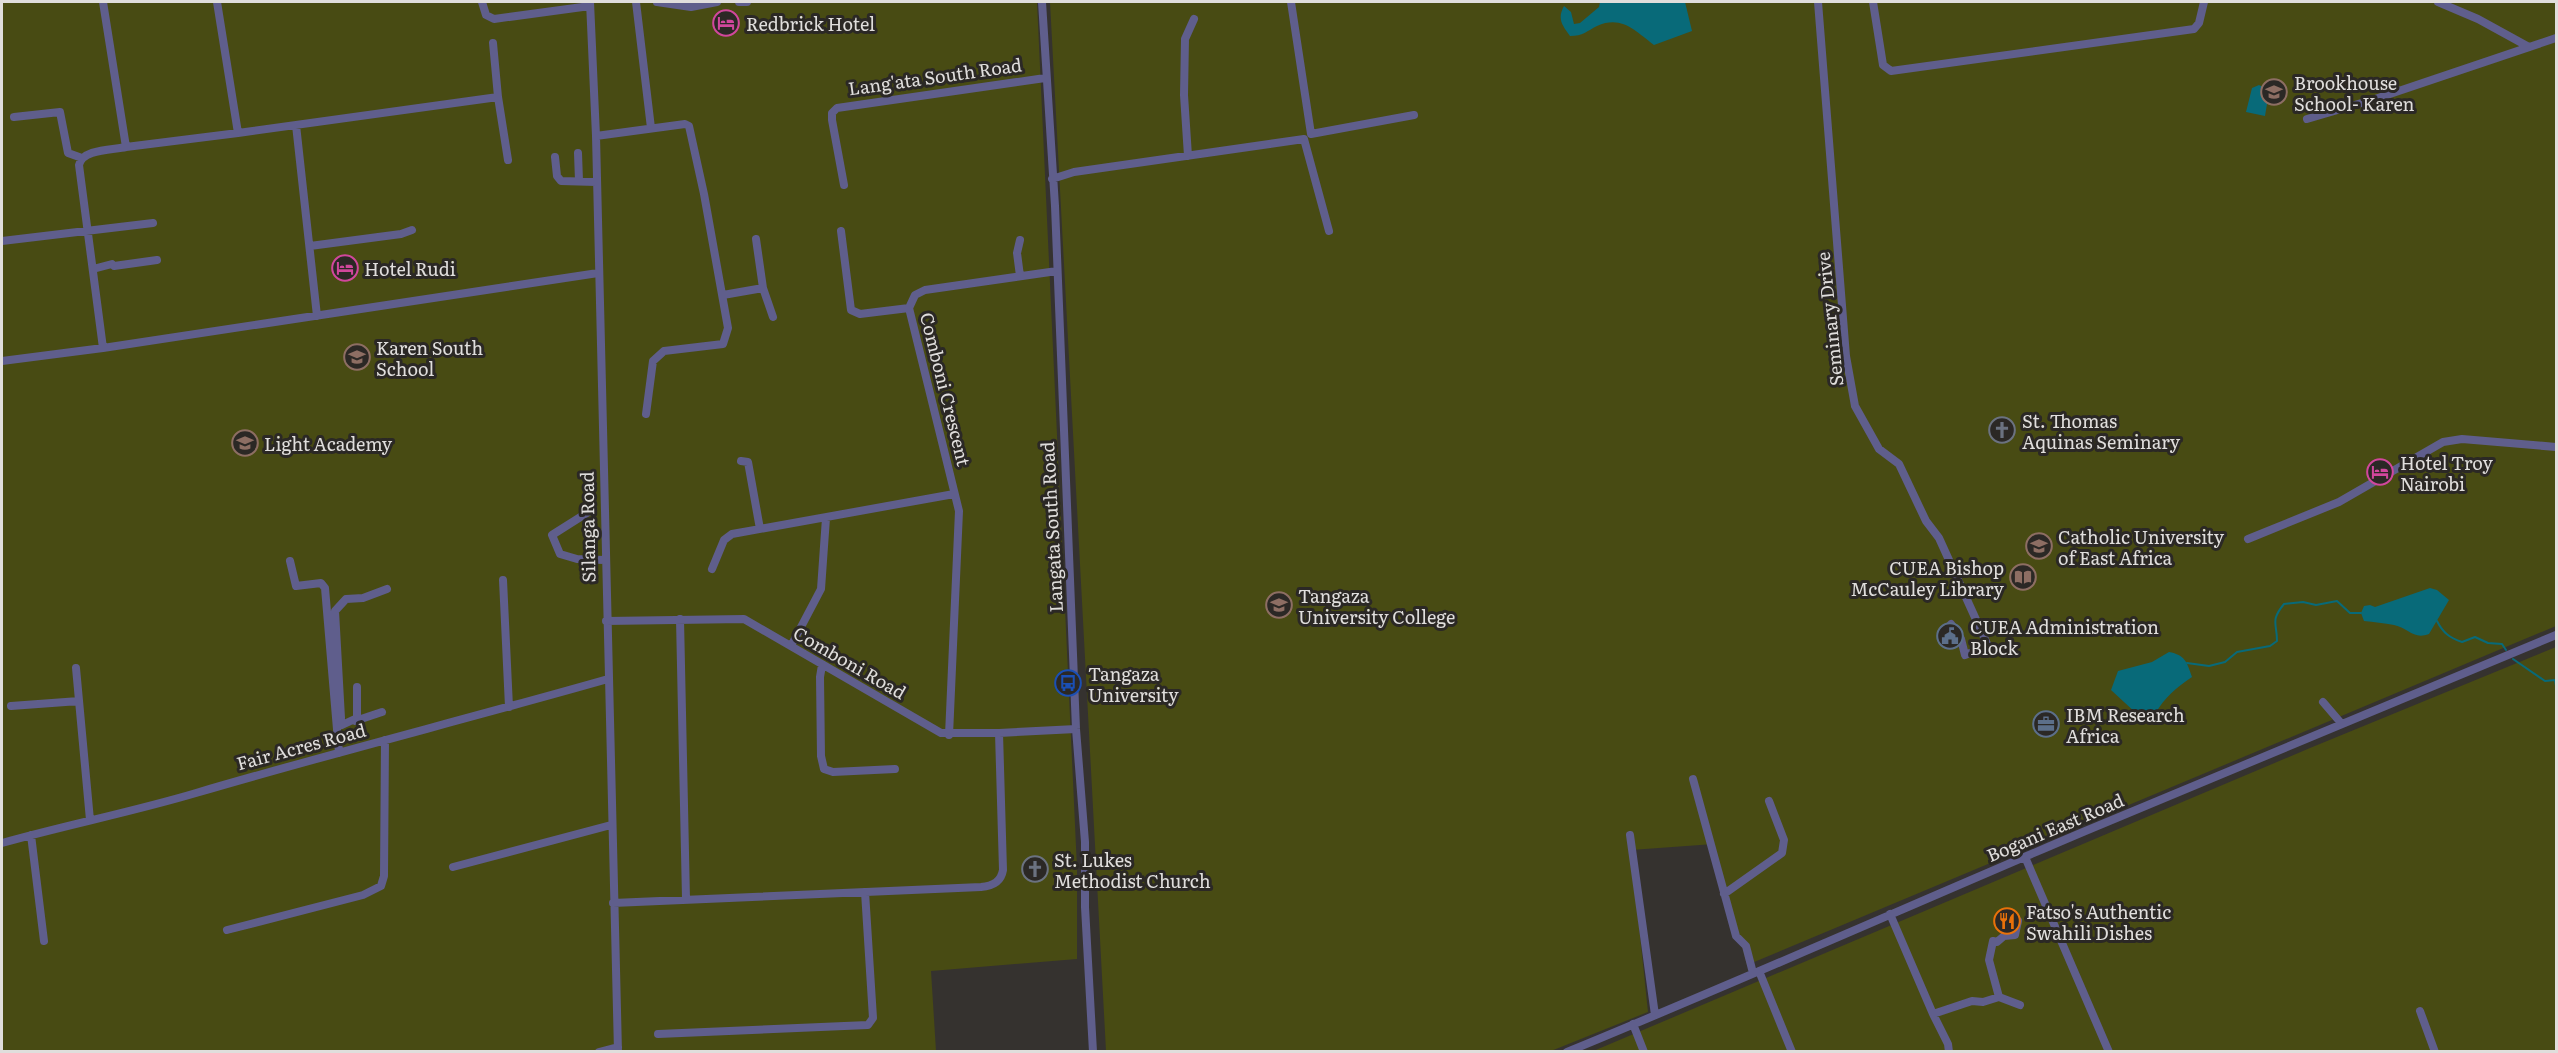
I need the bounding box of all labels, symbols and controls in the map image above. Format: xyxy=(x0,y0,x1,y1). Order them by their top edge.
hotel icon: Redbrick Hotel xyxy=(711,8,741,38)
place label: Redbrick Hotel xyxy=(746,10,875,37)
street label: Lang'ata South Road xyxy=(846,50,1024,102)
place label: Brookhouse School- Karen xyxy=(2294,69,2415,117)
school or university icon: Brookhouse School- Karen xyxy=(2259,77,2289,107)
street label: Seminary Drive xyxy=(1809,251,1849,387)
hotel icon: Hotel Rudi xyxy=(330,253,360,283)
place label: Hotel Rudi xyxy=(364,255,456,282)
street label: Comboni Crescent xyxy=(914,309,978,469)
place label: Karen South School xyxy=(376,334,483,382)
school or university icon: Karen South School xyxy=(342,342,372,372)
place label: St. Thomas Aquinas Seminary xyxy=(2022,407,2181,455)
church icon: St. Thomas Aquinas Seminary xyxy=(1987,415,2017,445)
school or university icon: Light Academy xyxy=(230,428,260,458)
place label: Light Academy xyxy=(264,430,393,457)
street label: Langata South Road xyxy=(1033,441,1069,613)
place label: Hotel Troy Nairobi xyxy=(2400,449,2494,497)
hotel icon: Hotel Troy Nairobi xyxy=(2365,457,2395,487)
street label: Silanga Road xyxy=(573,471,601,583)
place label: Catholic University of East Africa xyxy=(2058,523,2225,571)
school or university icon: Catholic University of East Africa xyxy=(2024,531,2054,561)
place label: CUEA Bishop McCauley Library xyxy=(1851,554,2005,602)
library icon: CUEA Bishop McCauley Library xyxy=(2008,562,2038,592)
place label: Tangaza University College xyxy=(1298,582,1455,630)
school or university icon: Tangaza University College xyxy=(1264,590,1294,620)
place label: CUEA Administration Block xyxy=(1970,613,2159,661)
street label: Comboni Road xyxy=(789,619,911,705)
public building icon: CUEA Administration Block xyxy=(1935,621,1965,651)
place label: Tangaza University xyxy=(1088,660,1179,708)
bus stop icon: Tangaza University xyxy=(1053,668,1083,698)
place label: IBM Research Africa xyxy=(2066,701,2185,749)
office icon: IBM Research Africa xyxy=(2031,709,2061,739)
street label: Fair Acres Road xyxy=(233,716,369,776)
street label: Bogani East Road xyxy=(1982,786,2128,868)
place label: St. Lukes Methodist Church xyxy=(1054,846,1211,894)
church icon: St. Lukes Methodist Church xyxy=(1020,854,1050,884)
place label: Fatso's Authentic Swahili Dishes xyxy=(2026,898,2171,946)
restaurant icon: Fatso's Authentic Swahili Dishes xyxy=(1992,906,2022,936)

